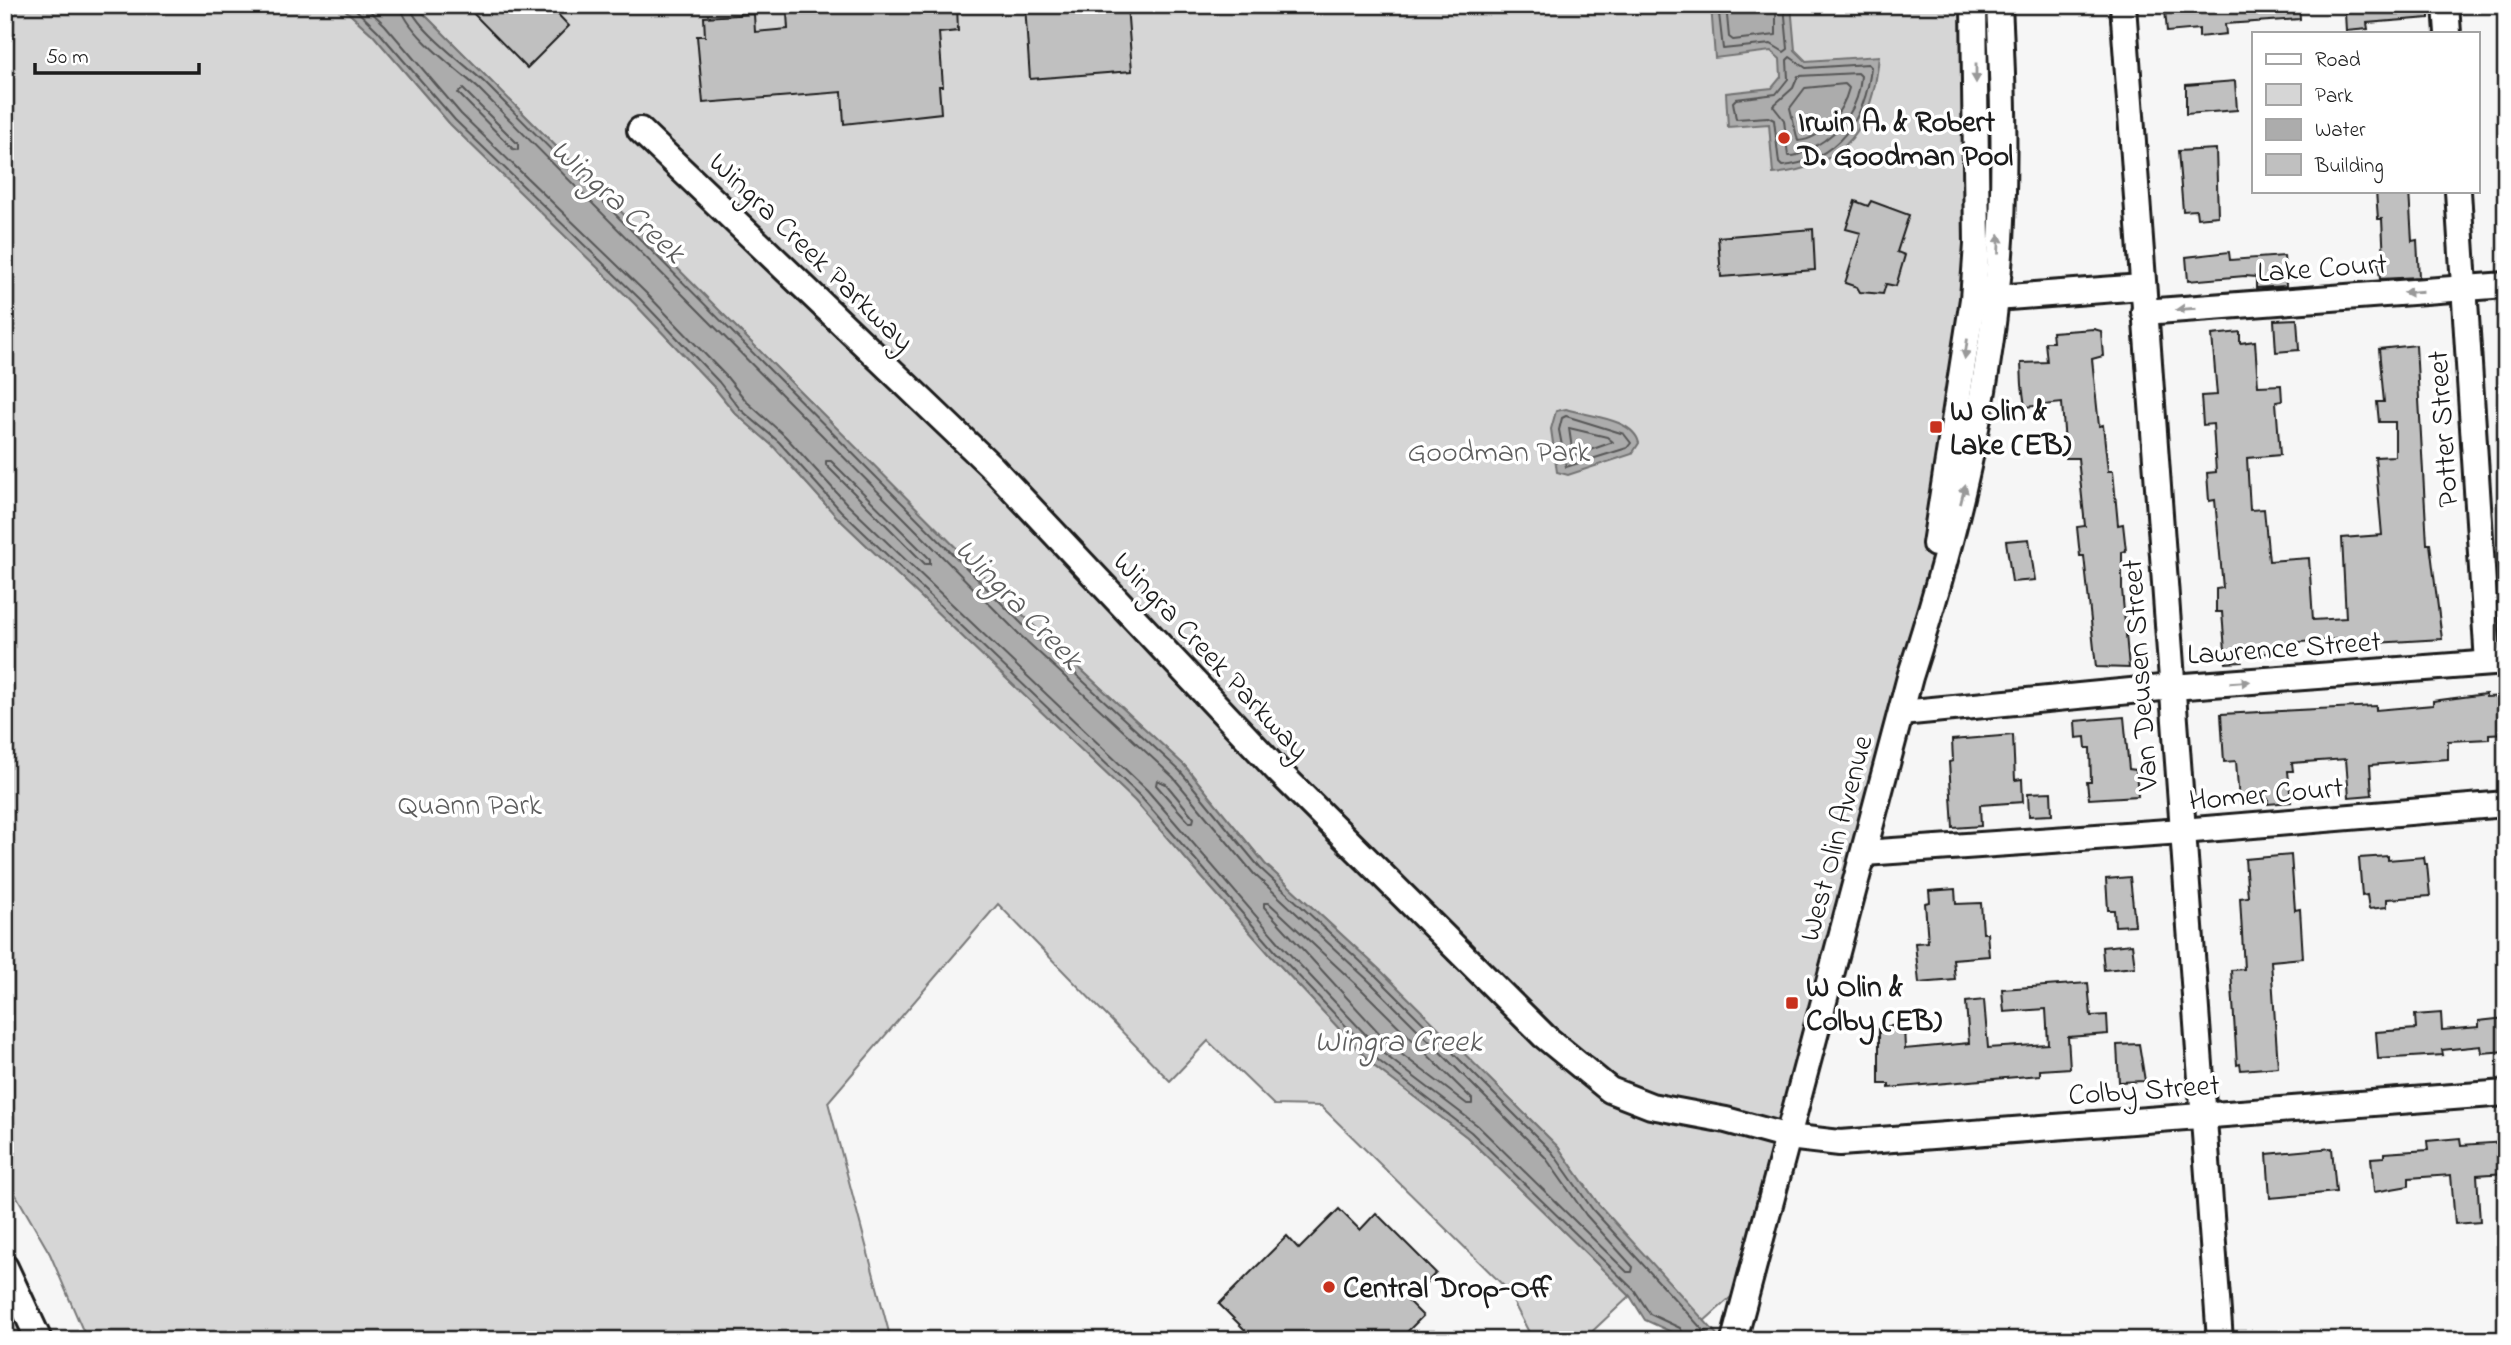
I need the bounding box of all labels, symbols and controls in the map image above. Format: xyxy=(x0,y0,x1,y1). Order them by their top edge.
scale bar xyxy=(35,32,200,76)
legend xyxy=(2252,32,2480,192)
text: 50 m xyxy=(46,43,89,73)
text: Road xyxy=(2315,46,2361,76)
one-way arrow xyxy=(1970,63,1982,85)
text: Park xyxy=(2315,82,2354,112)
place label: Irwin A. & Robert D. Goodman Pool xyxy=(1796,102,2013,180)
text: Water xyxy=(2315,116,2366,146)
water label: Wingra Creek xyxy=(539,129,696,278)
marker: Irwin A. & Robert D. Goodman Pool xyxy=(1776,130,1792,146)
street label: Wingra Creek Parkway xyxy=(697,143,923,363)
text: Building xyxy=(2314,152,2384,184)
one-way arrow xyxy=(1994,233,2005,255)
street label: Lake Court xyxy=(2256,244,2389,296)
one-way arrow xyxy=(2402,287,2424,298)
one-way arrow xyxy=(2175,304,2197,315)
one-way arrow xyxy=(1960,338,1971,360)
street label: Potter Street xyxy=(2418,349,2472,509)
place label: W Olin & Lake (EB) xyxy=(1950,391,2071,469)
marker: W Olin & Lake (EB) xyxy=(1928,419,1944,435)
park label: Goodman Park xyxy=(1408,432,1591,476)
one-way arrow xyxy=(1958,482,1969,504)
water label: Wingra Creek xyxy=(942,529,1094,684)
street label: Wingra Creek Parkway xyxy=(1101,543,1318,771)
street label: Van Deusen Street xyxy=(2112,558,2172,793)
street label: Lawrence Street xyxy=(2186,621,2383,679)
one-way arrow xyxy=(2229,676,2251,687)
street label: West Olin Avenue xyxy=(1789,730,1887,947)
street label: Homer Court xyxy=(2187,767,2345,825)
park label: Quann Park xyxy=(398,785,543,829)
place label: W Olin & Colby (EB) xyxy=(1806,967,1942,1045)
marker: W Olin & Colby (EB) xyxy=(1784,995,1800,1011)
water label: Wingra Creek xyxy=(1314,1020,1484,1067)
street label: Colby Street xyxy=(2067,1065,2221,1119)
place label: Central Drop-Off xyxy=(1343,1268,1553,1312)
marker: Central Drop-Off xyxy=(1321,1279,1337,1295)

